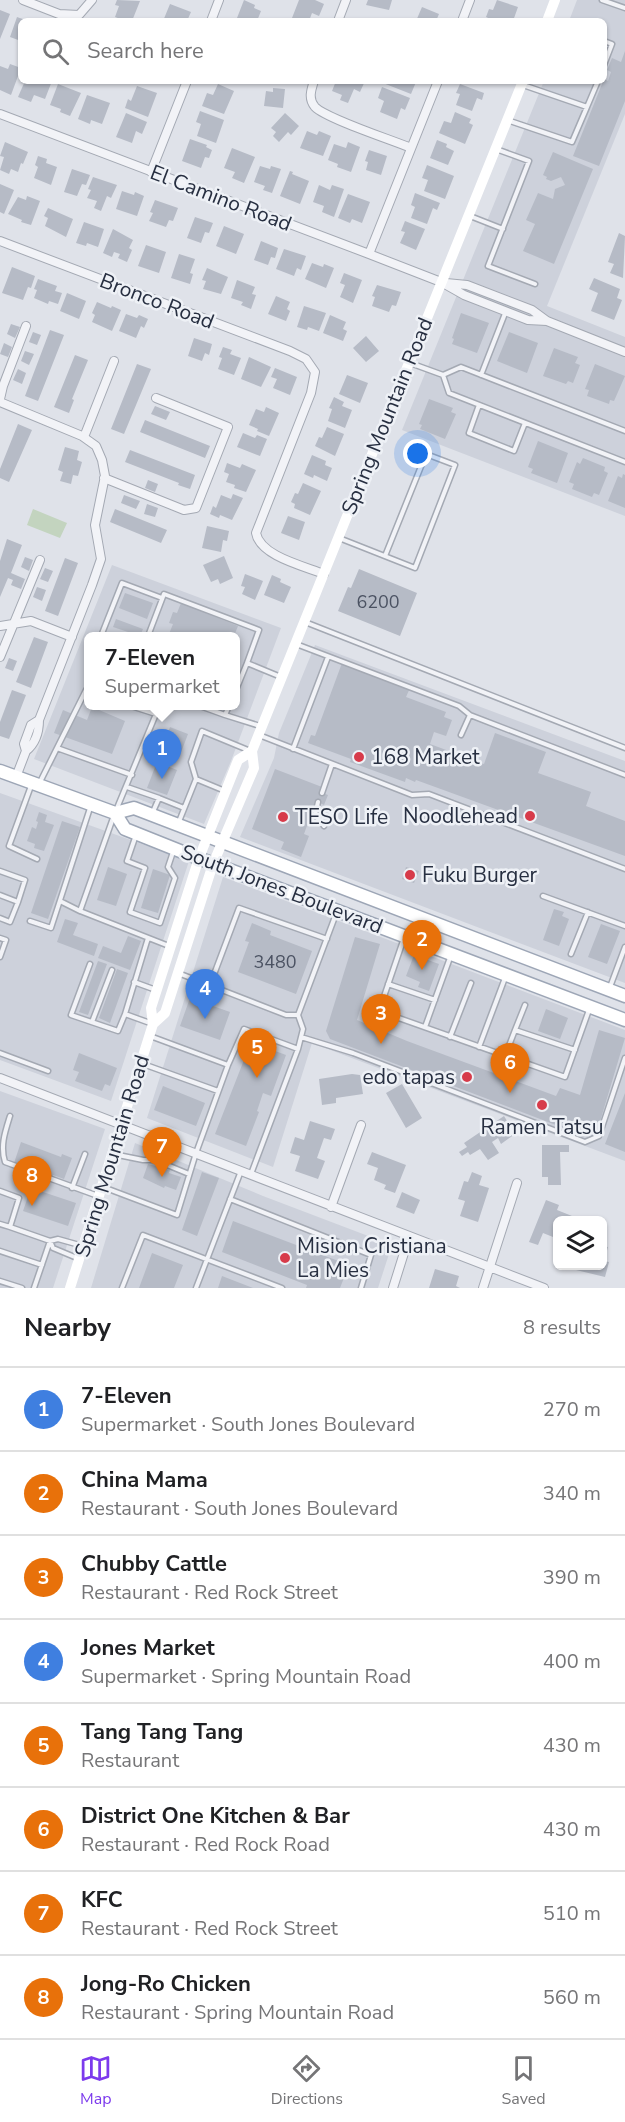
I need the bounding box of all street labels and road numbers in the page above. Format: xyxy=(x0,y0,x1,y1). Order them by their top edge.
street label: El Camino Road xyxy=(146,158,296,238)
street label: Bronco Road xyxy=(96,266,218,336)
street label: Spring Mountain Road xyxy=(335,313,439,519)
street label: South Jones Boulevard xyxy=(177,838,387,940)
street label: Spring Mountain Road xyxy=(68,1051,156,1261)

